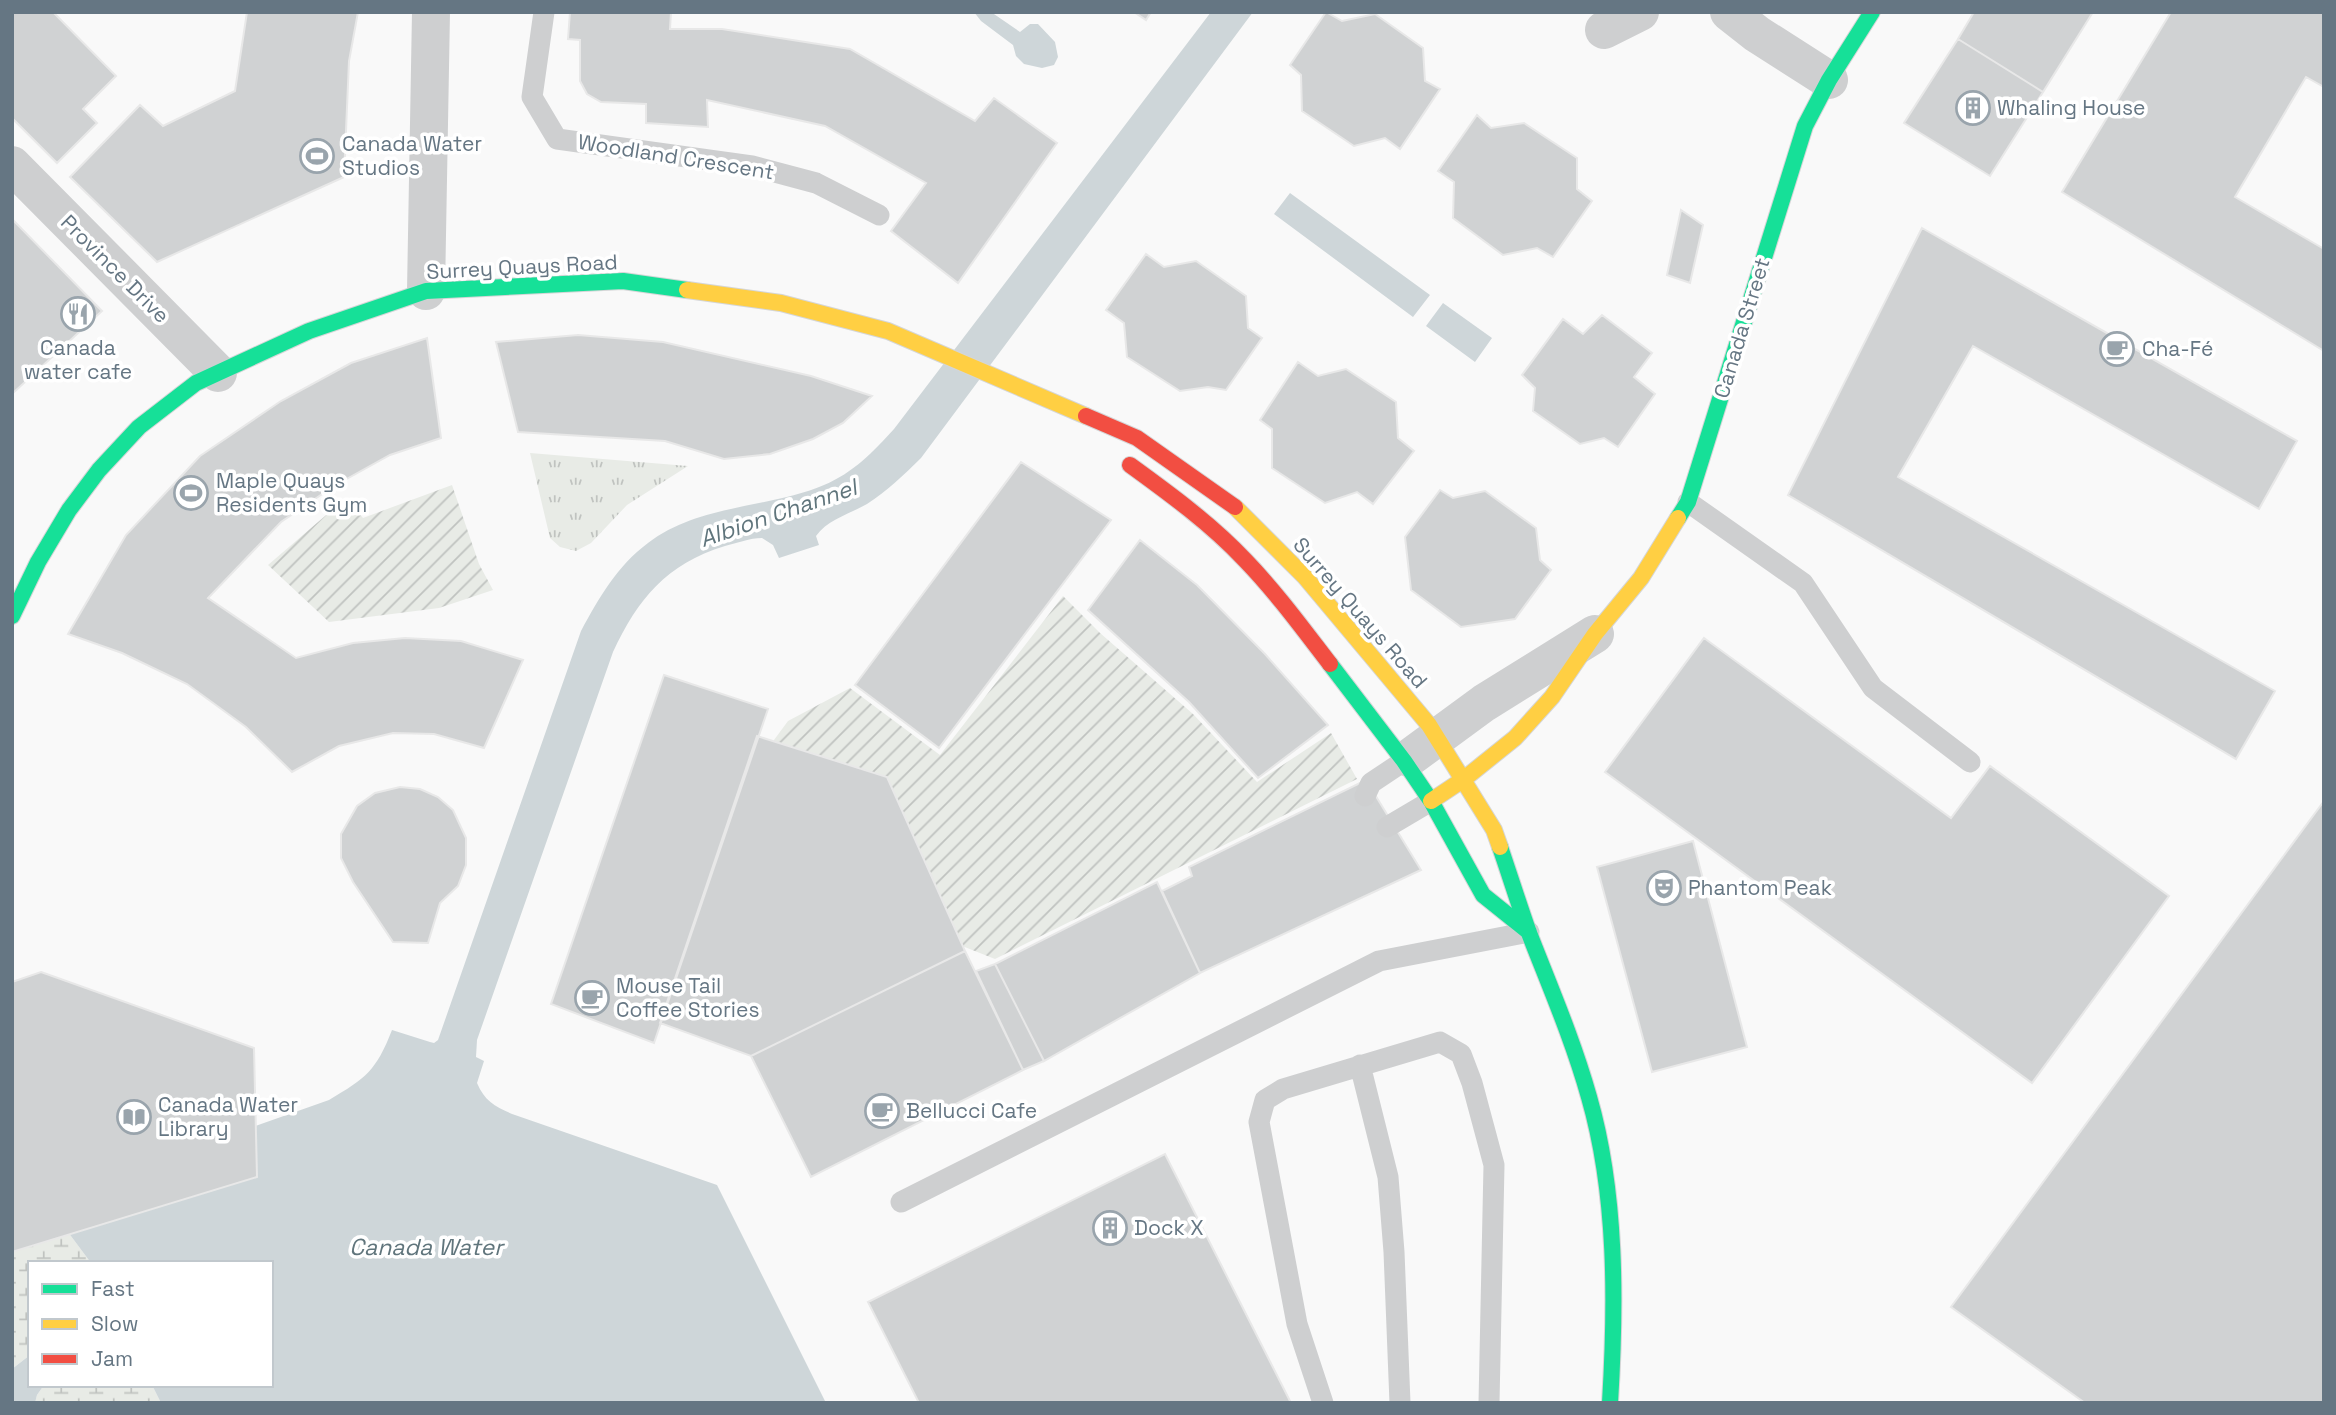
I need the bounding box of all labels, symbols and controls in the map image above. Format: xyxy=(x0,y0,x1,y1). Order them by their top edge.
building icon: Whaling House xyxy=(1954,89,1992,127)
place label: Whaling House xyxy=(1997,94,2145,121)
street label: Woodland Crescent xyxy=(576,128,776,185)
place label: Canada Water Studios xyxy=(342,130,482,181)
sports icon: Canada Water Studios xyxy=(298,137,336,175)
street label: Province Drive xyxy=(55,209,175,329)
street label: Surrey Quays Road xyxy=(426,248,618,285)
street label: Canada Street xyxy=(1707,254,1776,401)
restaurant icon: Canada water cafe xyxy=(59,295,97,333)
cafe icon: Cha-Fé xyxy=(2098,330,2136,368)
place label: Canada water cafe xyxy=(24,334,132,385)
place label: Cha-Fé xyxy=(2142,335,2213,362)
place label: Maple Quays Residents Gym xyxy=(216,467,367,518)
water label: Albion Channel xyxy=(695,471,863,554)
sports icon: Maple Quays Residents Gym xyxy=(172,474,210,512)
street label: Surrey Quays Road xyxy=(1287,532,1433,694)
theatre icon: Phantom Peak xyxy=(1645,869,1683,907)
place label: Phantom Peak xyxy=(1688,874,1832,901)
place label: Mouse Tail Coffee Stories xyxy=(616,972,760,1023)
cafe icon: Mouse Tail Coffee Stories xyxy=(573,979,611,1017)
place label: Canada Water Library xyxy=(158,1091,298,1142)
cafe icon: Bellucci Cafe xyxy=(863,1092,901,1130)
place label: Bellucci Cafe xyxy=(906,1097,1037,1124)
library icon: Canada Water Library xyxy=(115,1098,153,1136)
building icon: Dock X xyxy=(1091,1209,1129,1247)
place label: Dock X xyxy=(1134,1214,1204,1241)
water label: Canada Water xyxy=(349,1232,505,1262)
legend xyxy=(28,1261,273,1387)
text: Fast xyxy=(91,1275,135,1302)
text: Slow xyxy=(91,1310,139,1337)
text: Jam xyxy=(91,1345,133,1372)

